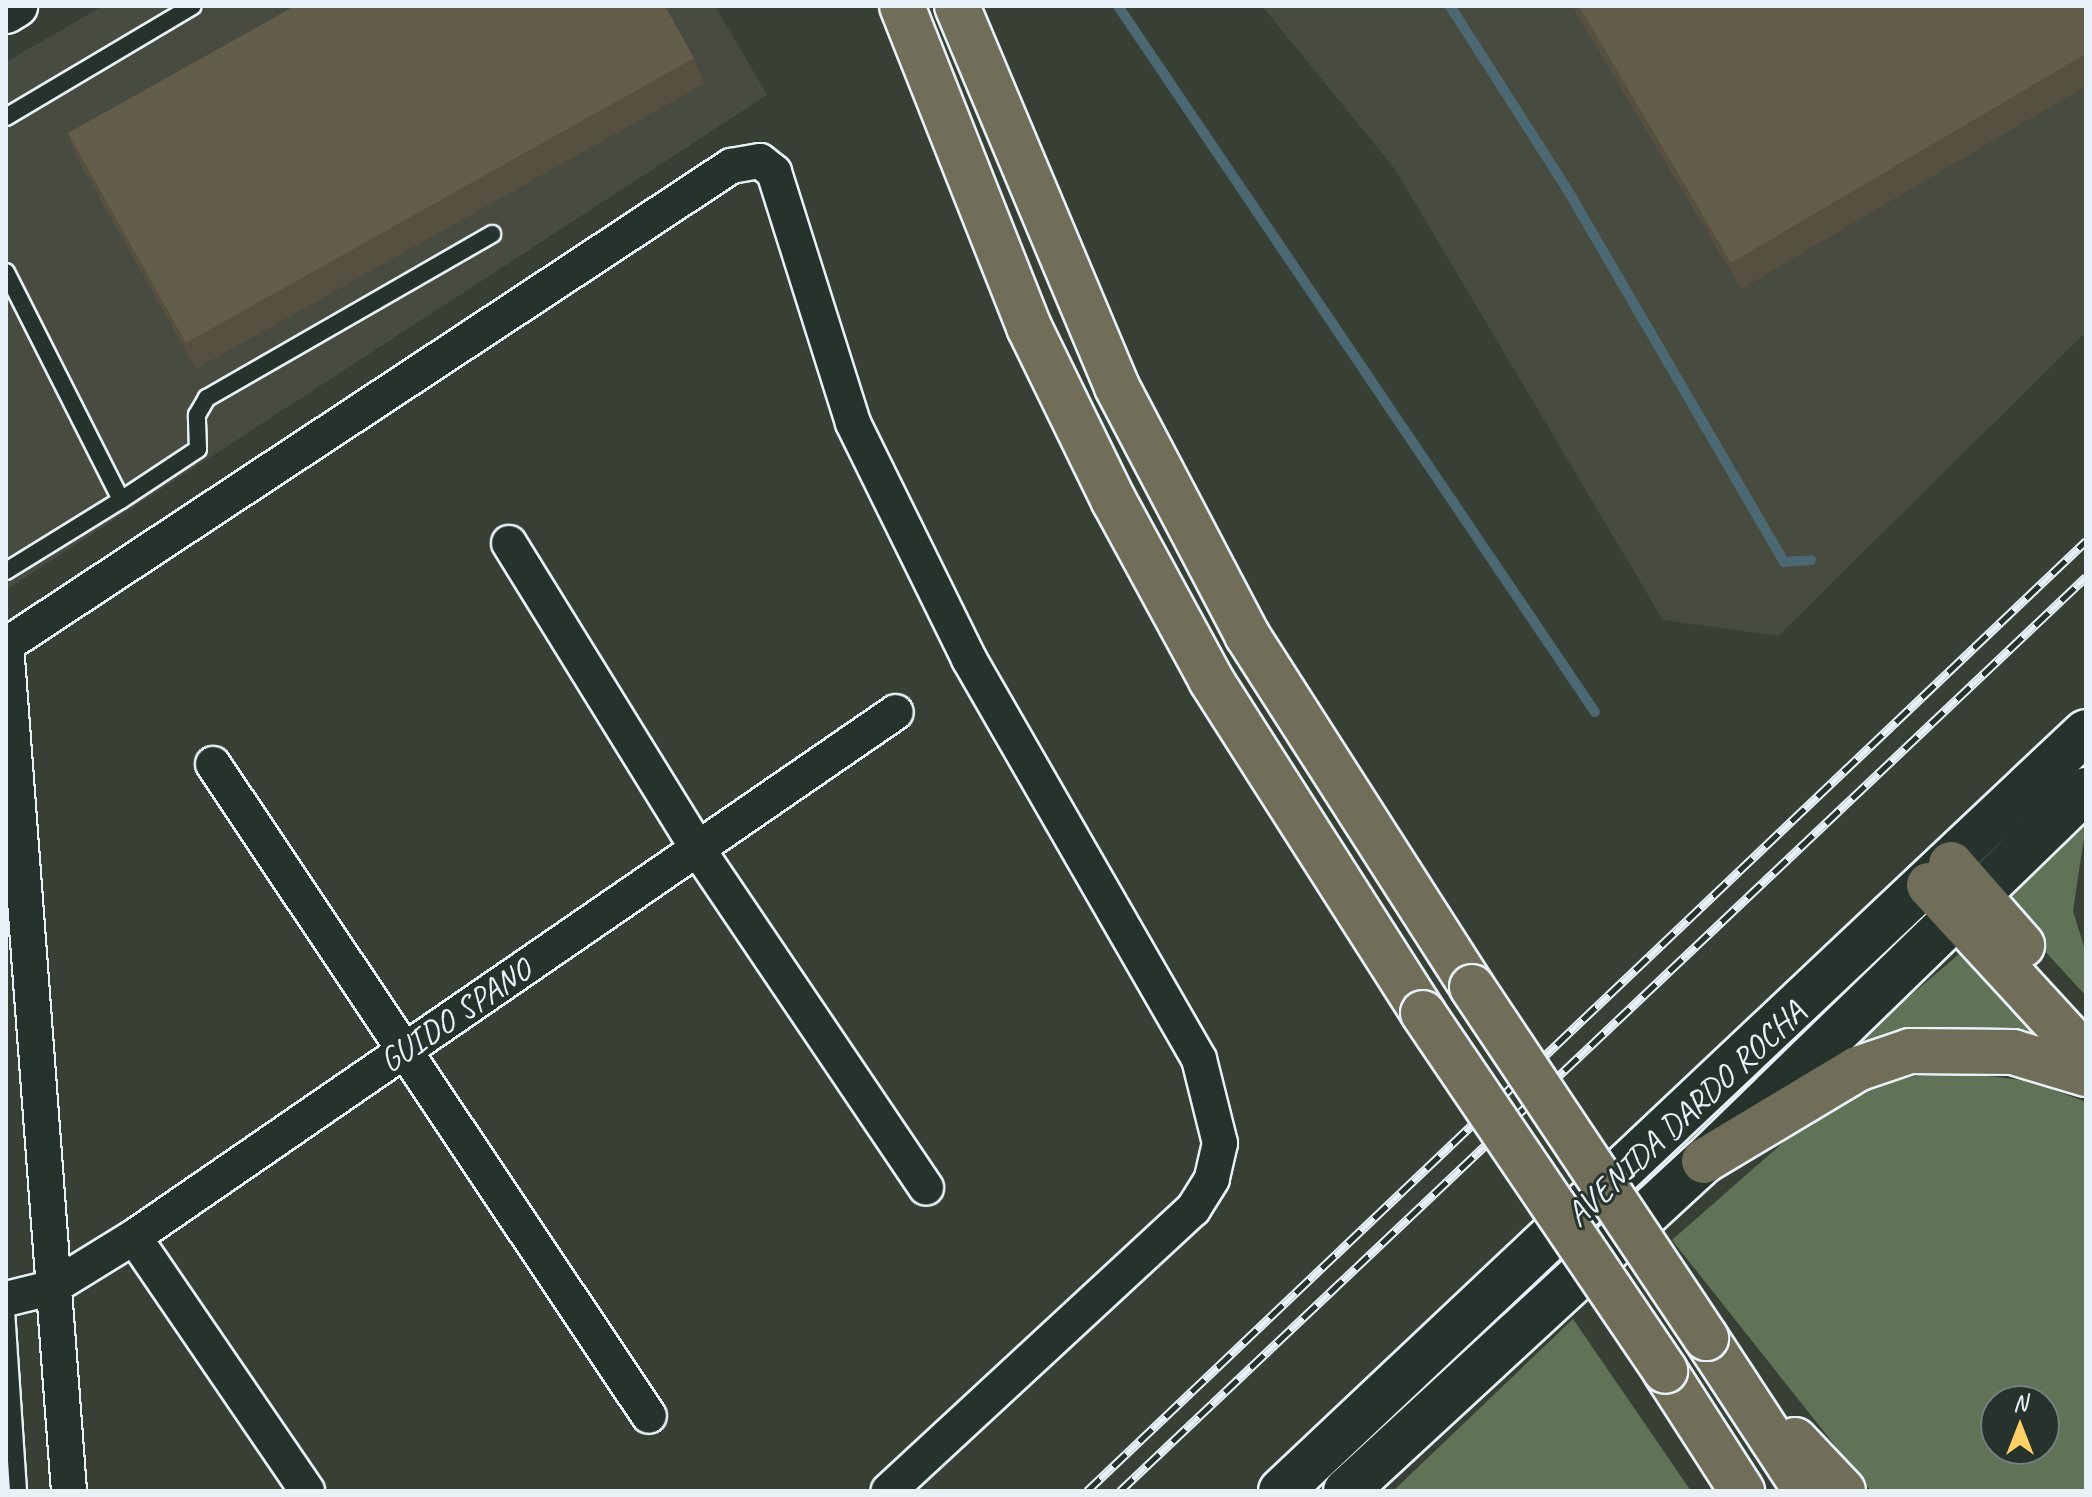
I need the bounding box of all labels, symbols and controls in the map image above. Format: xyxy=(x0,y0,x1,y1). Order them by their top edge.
street label: GUIDO SPANO xyxy=(371,949,539,1081)
street label: AVENIDA DARDO ROCHA xyxy=(1557,992,1813,1234)
north arrow xyxy=(1980,1385,2060,1465)
text: N xyxy=(2013,1389,2027,1417)

